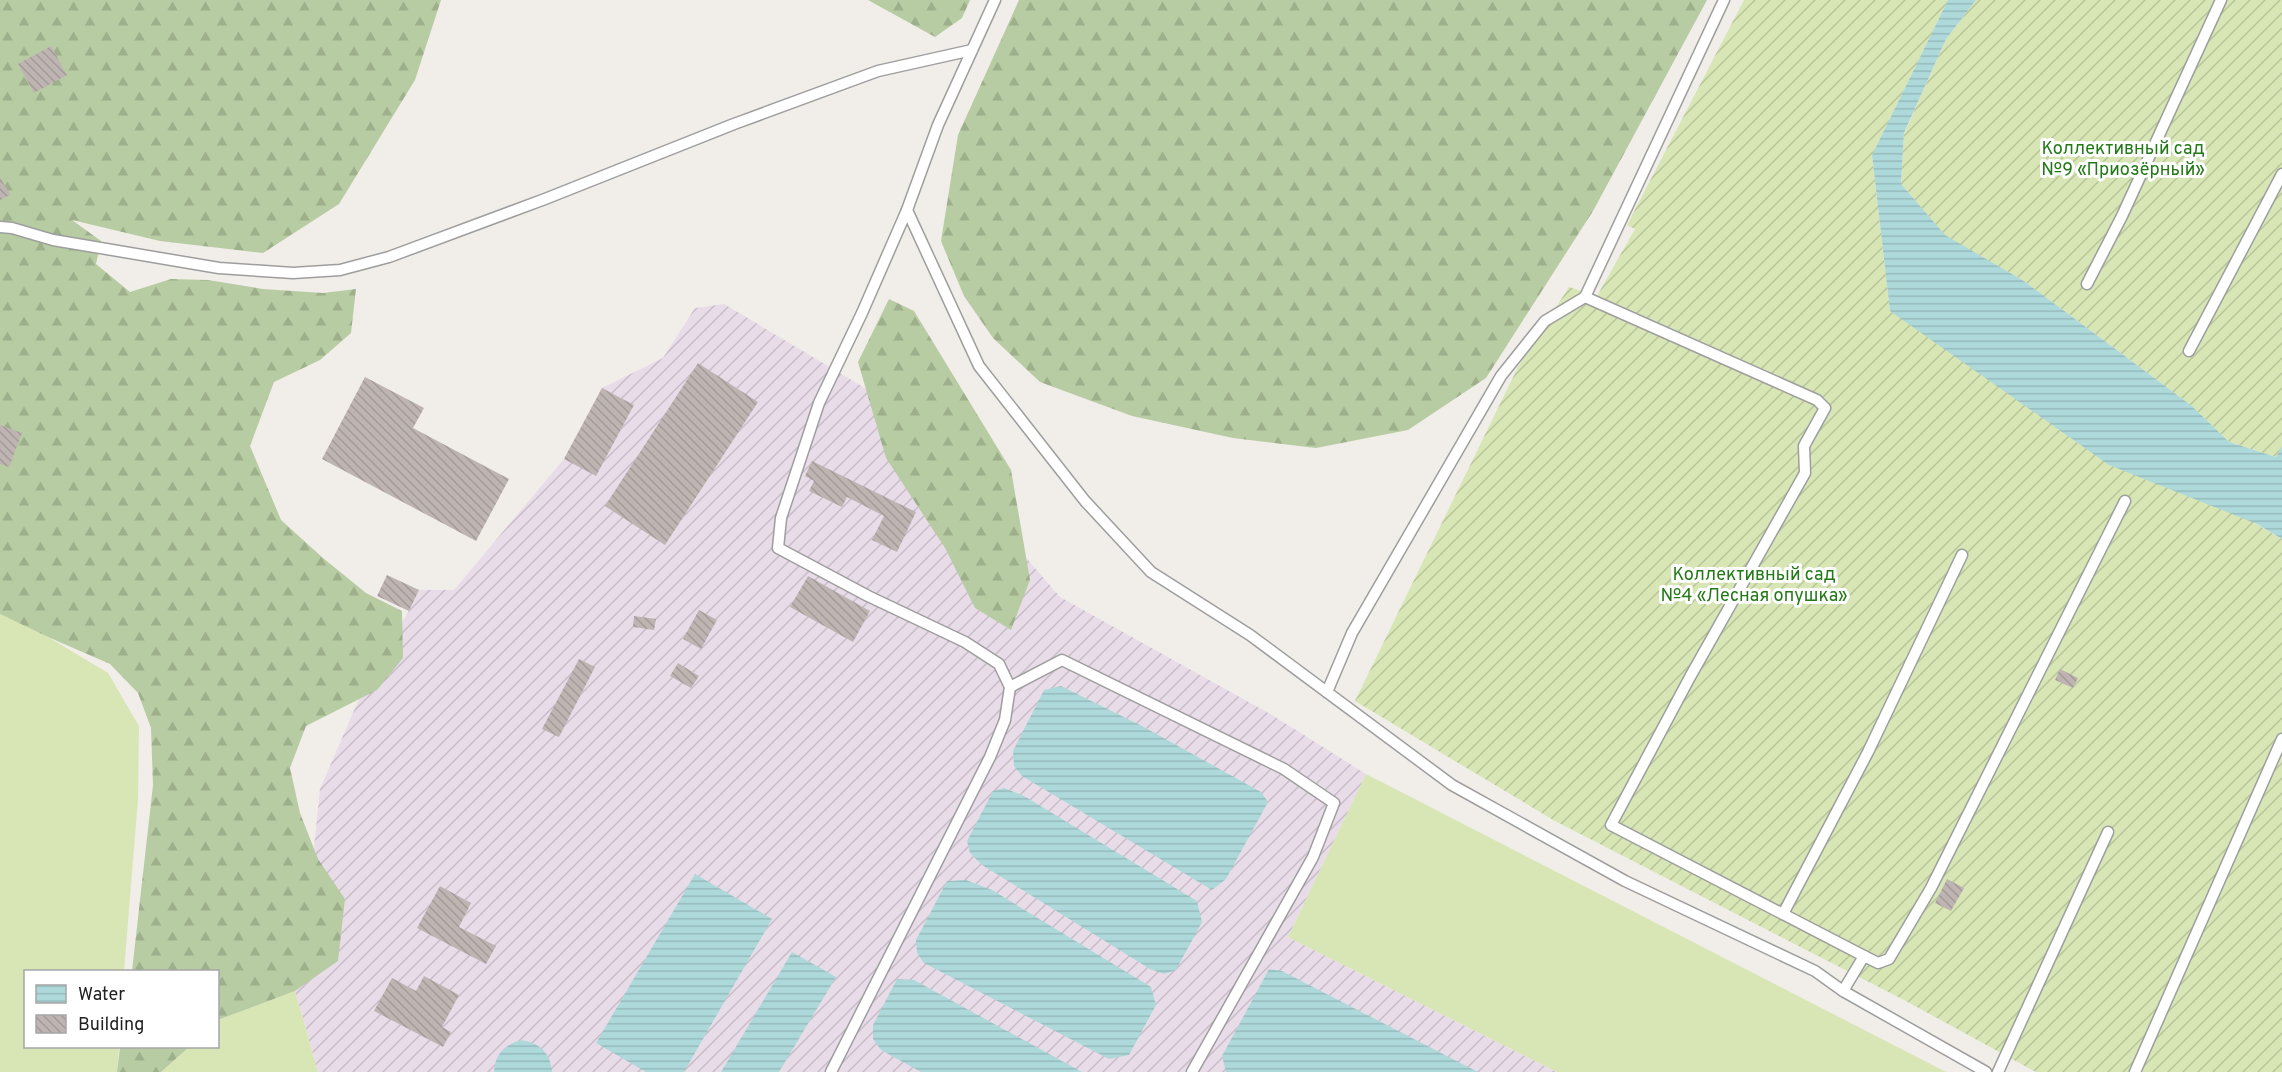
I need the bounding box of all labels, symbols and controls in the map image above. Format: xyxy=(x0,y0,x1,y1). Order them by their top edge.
park label: Коллективный сад №9 «Приозёрный» xyxy=(2041,138,2205,182)
park label: Коллективный сад №4 «Лесная опушка» xyxy=(1660,564,1848,608)
legend xyxy=(24,970,219,1048)
text: Water xyxy=(78,984,125,1007)
text: Building xyxy=(78,1014,144,1037)

